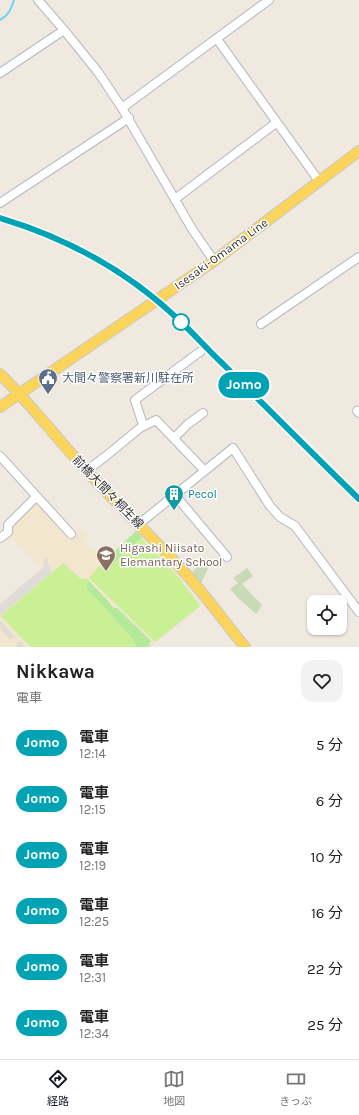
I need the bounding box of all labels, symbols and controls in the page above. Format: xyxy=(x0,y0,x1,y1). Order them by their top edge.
street label: Isesaki-Omama Line xyxy=(172,215,270,293)
unlabelled marker xyxy=(172,313,190,331)
public building icon: 大間々警察署新川駐在所 xyxy=(37,367,59,395)
place label: 大間々警察署新川駐在所 xyxy=(62,371,194,385)
line badge: Jomo xyxy=(216,372,272,398)
text: Jomo xyxy=(226,376,262,393)
street label: 前橋大間々桐生線 xyxy=(70,453,146,531)
building icon: Pecol xyxy=(163,483,185,511)
place label: Pecol xyxy=(188,487,217,501)
place label: Higashi Niisato Elemantary School xyxy=(120,541,222,569)
school or university icon: Higashi Niisato Elemantary School xyxy=(95,544,117,572)
map controls xyxy=(307,595,347,635)
button: locate xyxy=(307,595,347,635)
button: heart xyxy=(301,660,343,702)
text: Nikkawa xyxy=(16,661,95,683)
text: 電車 xyxy=(16,690,42,705)
text: 電車 xyxy=(79,728,109,746)
text: Jomo xyxy=(24,734,59,751)
text: 5 分 xyxy=(316,736,343,754)
text: 12:14 xyxy=(79,746,106,761)
text: 電車 xyxy=(79,784,109,802)
text: Jomo xyxy=(24,790,59,807)
text: 6 分 xyxy=(316,792,343,810)
text: 12:15 xyxy=(79,802,106,817)
text: 電車 xyxy=(79,840,109,858)
text: Jomo xyxy=(24,846,59,863)
text: 10 分 xyxy=(311,848,343,866)
text: 12:19 xyxy=(79,858,106,873)
text: 電車 xyxy=(79,896,109,914)
text: Jomo xyxy=(24,902,59,919)
text: 16 分 xyxy=(311,904,343,922)
text: 12:25 xyxy=(79,914,109,929)
text: 電車 xyxy=(79,952,109,970)
text: Jomo xyxy=(24,958,59,975)
text: 22 分 xyxy=(307,960,343,978)
text: 12:31 xyxy=(79,970,106,985)
text: 電車 xyxy=(79,1008,109,1026)
text: Jomo xyxy=(24,1014,59,1031)
text: 25 分 xyxy=(307,1016,343,1034)
text: 12:34 xyxy=(79,1026,109,1041)
tab: 経路 xyxy=(47,1068,69,1108)
tab: 地図 xyxy=(163,1068,185,1108)
tab: きっぷ xyxy=(279,1068,312,1108)

